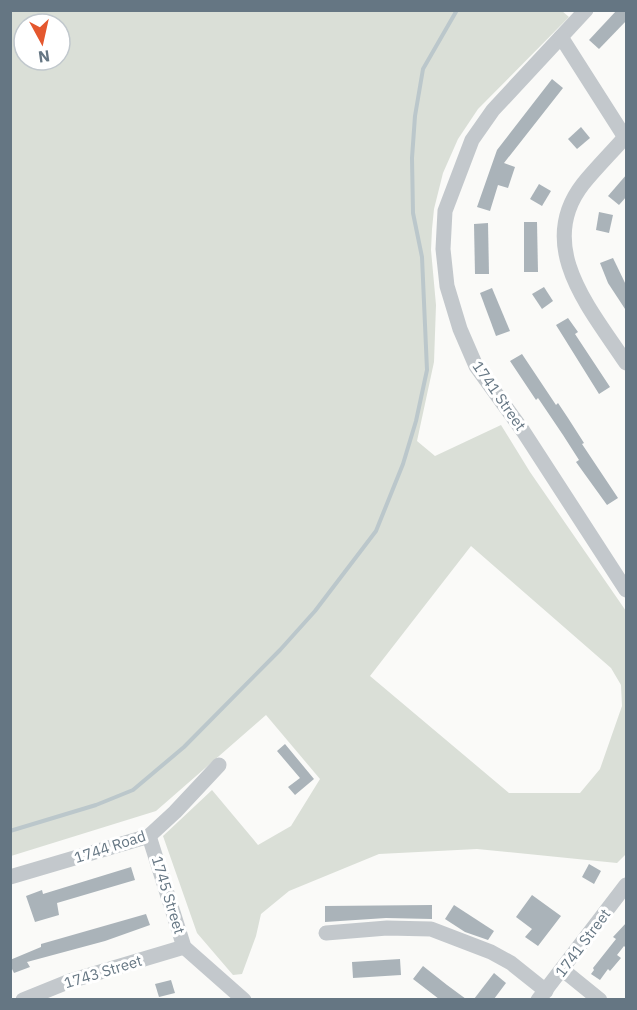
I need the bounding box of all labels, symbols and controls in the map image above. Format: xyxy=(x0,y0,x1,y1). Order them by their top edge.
north arrow xyxy=(12,12,72,72)
text: N xyxy=(37,46,51,68)
street label: 1741 Street xyxy=(468,357,530,434)
street label: 1744 Road xyxy=(72,826,148,867)
street label: 1745 Street xyxy=(148,853,189,936)
street label: 1741 Street xyxy=(551,905,614,981)
street label: 1743 Street xyxy=(61,951,144,992)

